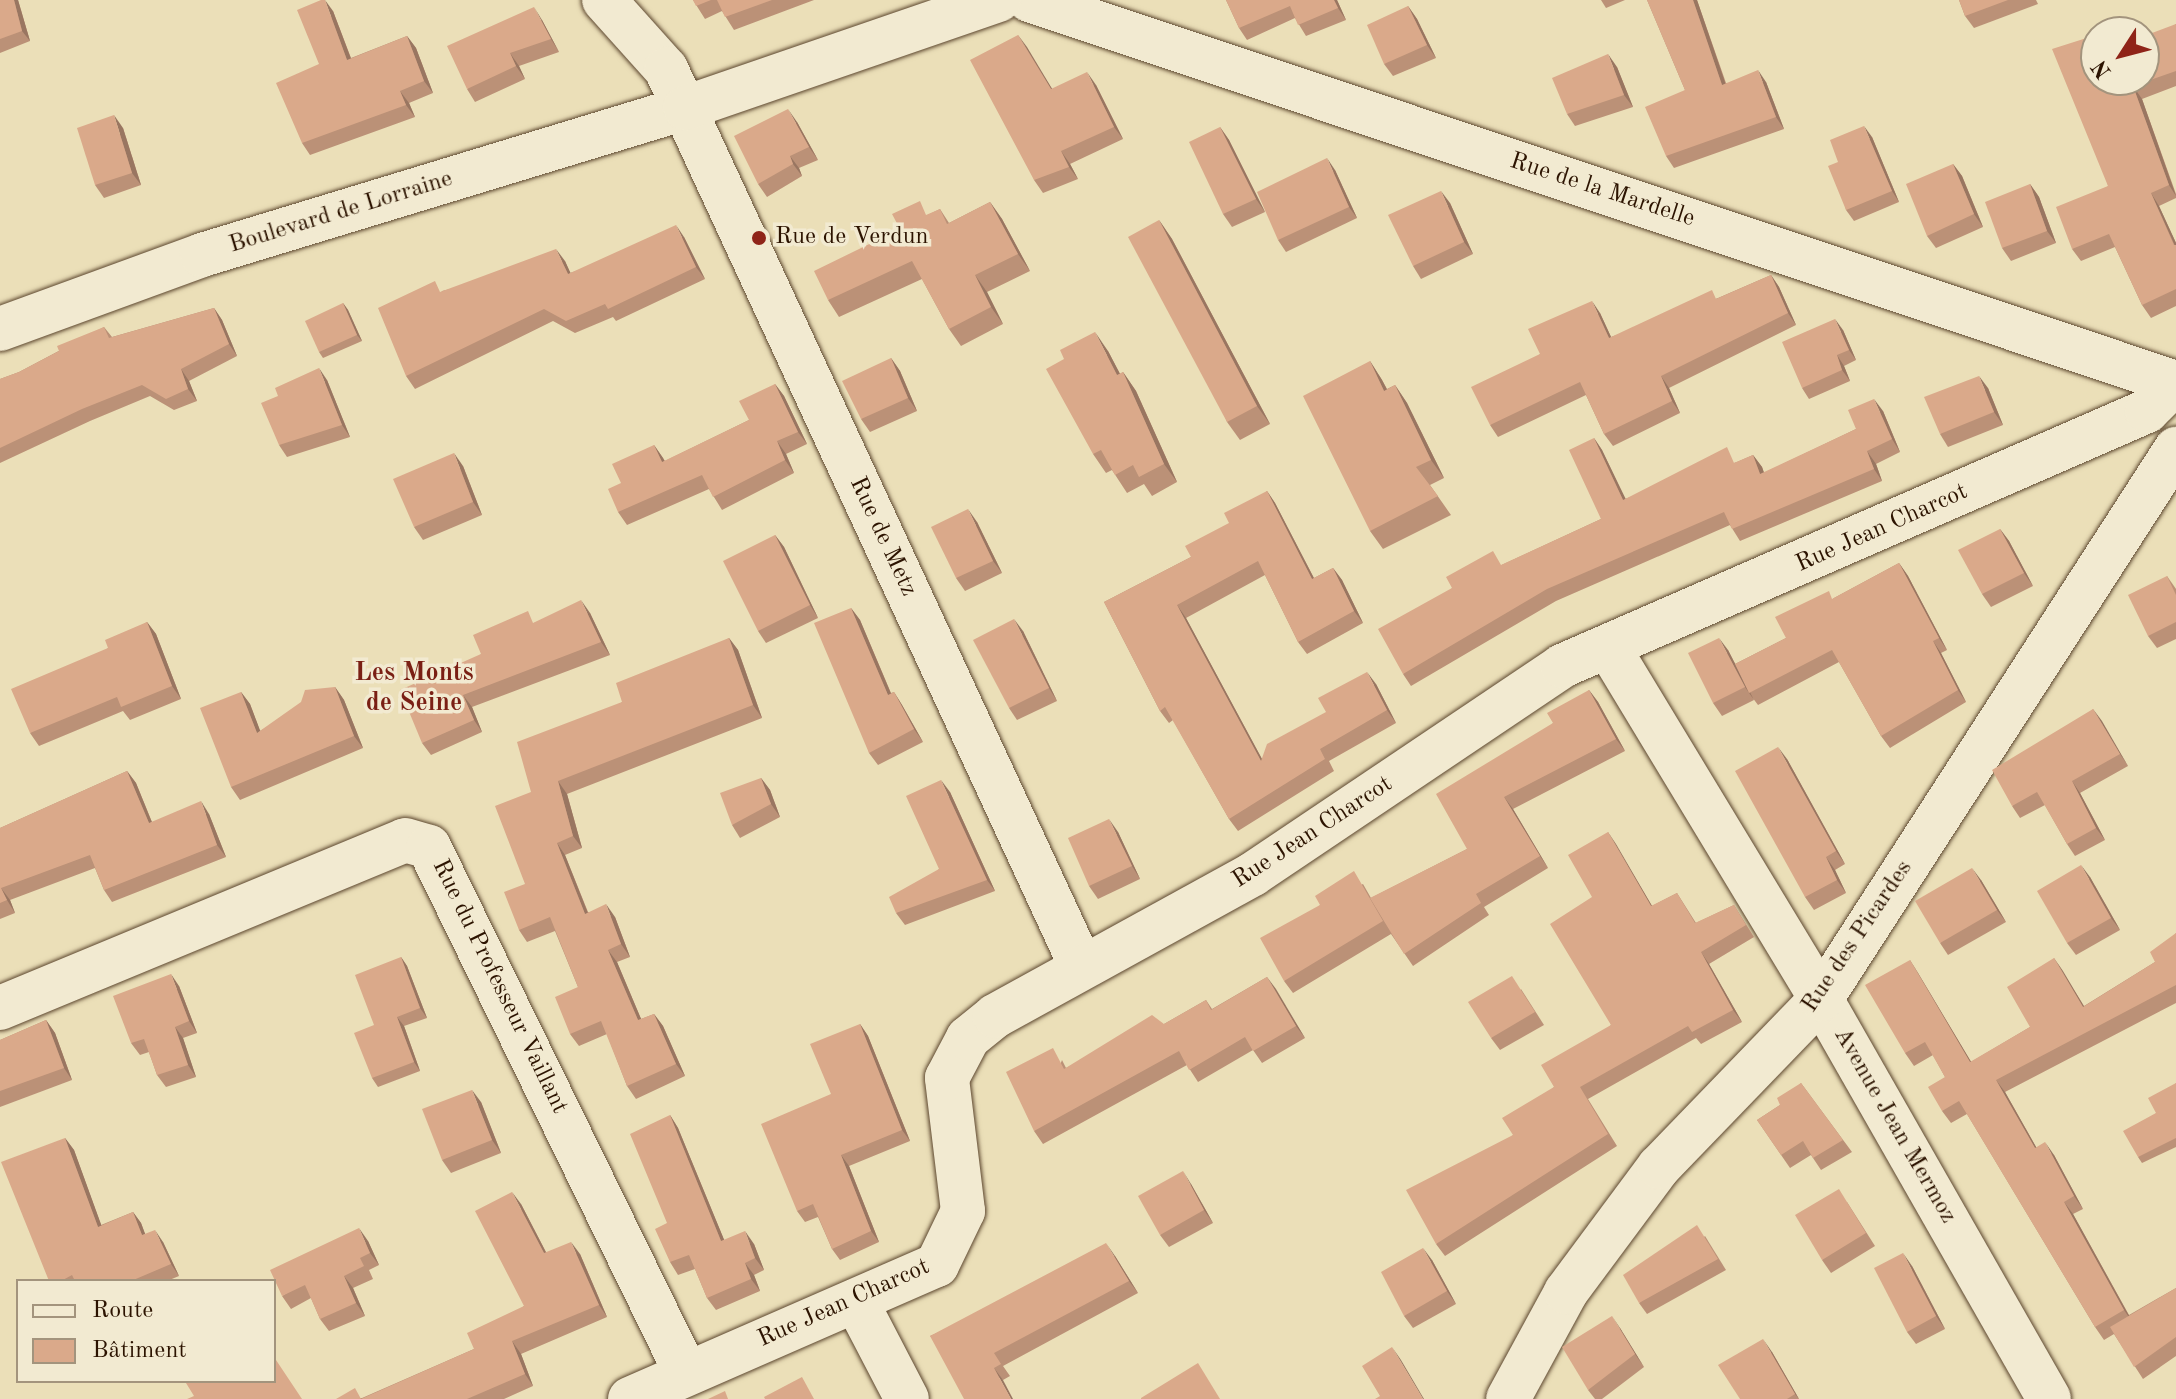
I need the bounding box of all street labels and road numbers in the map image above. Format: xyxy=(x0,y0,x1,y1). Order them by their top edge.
street label: Rue de la Mardelle xyxy=(1506,148,1698,234)
street label: Boulevard de Lorraine xyxy=(226,165,456,261)
street label: Rue de Metz xyxy=(842,473,922,601)
street label: Rue Jean Charcot xyxy=(1792,478,1972,580)
street label: Rue Jean Charcot xyxy=(1228,771,1398,895)
street label: Rue du Professeur Vaillant xyxy=(425,855,573,1119)
street label: Rue des Picardes xyxy=(1796,855,1920,1019)
street label: Avenue Jean Mermoz xyxy=(1826,1023,1962,1229)
street label: Rue Jean Charcot xyxy=(754,1253,934,1355)

